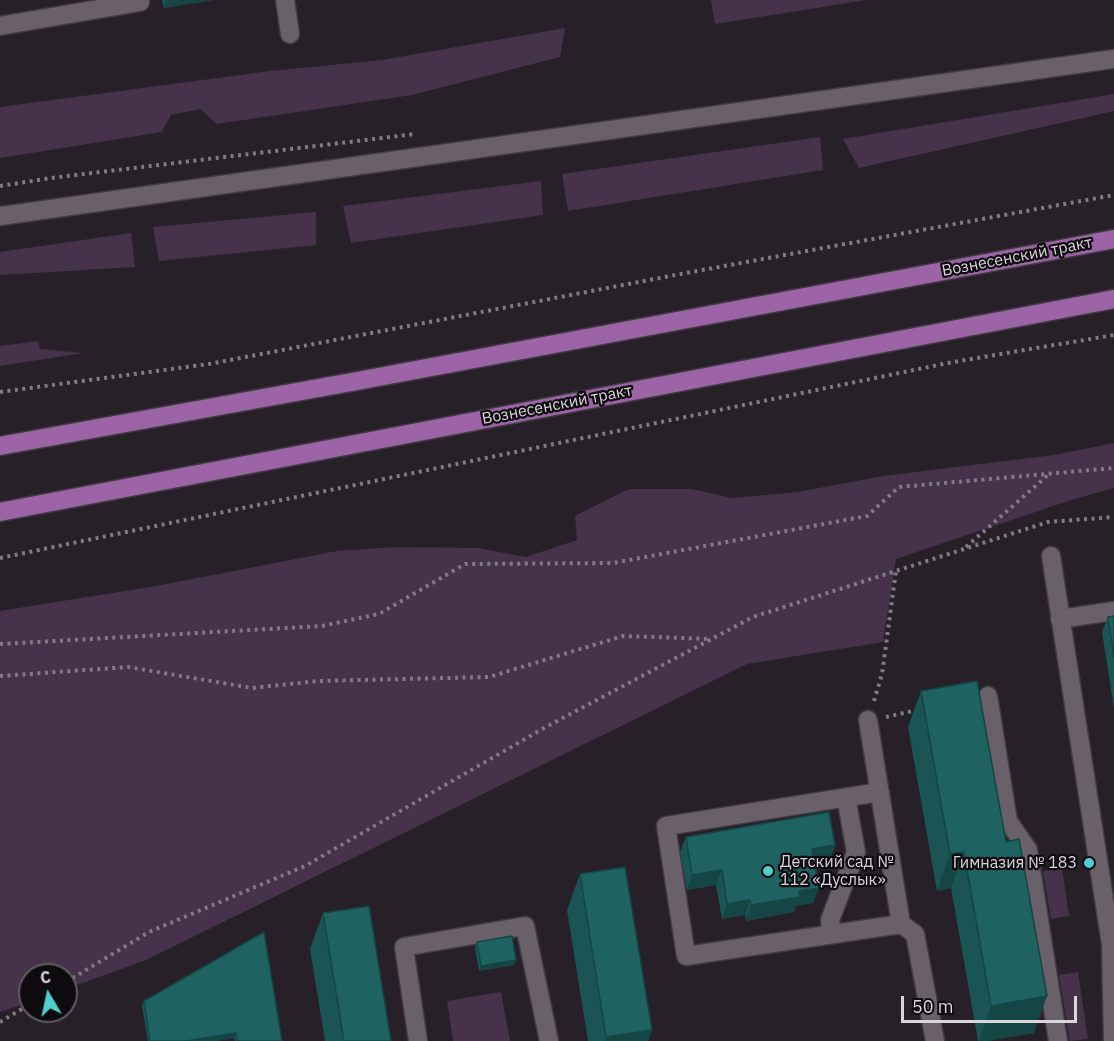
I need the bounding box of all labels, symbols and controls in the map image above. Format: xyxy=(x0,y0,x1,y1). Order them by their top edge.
street label: Вознесенский тракт xyxy=(940,233,1094,281)
street label: Вознесенский тракт xyxy=(480,381,634,429)
place label: Детский сад № 112 «Дуслык» xyxy=(780,852,894,890)
place label: Гимназия № 183 xyxy=(953,853,1077,873)
marker: Гимназия № 183 xyxy=(1082,856,1096,870)
marker: Детский сад № 112 «Дуслык» xyxy=(761,864,775,878)
north arrow xyxy=(18,963,78,1023)
text: С xyxy=(39,967,52,988)
scale bar xyxy=(904,984,1080,1022)
text: 50 m xyxy=(912,995,954,1018)

